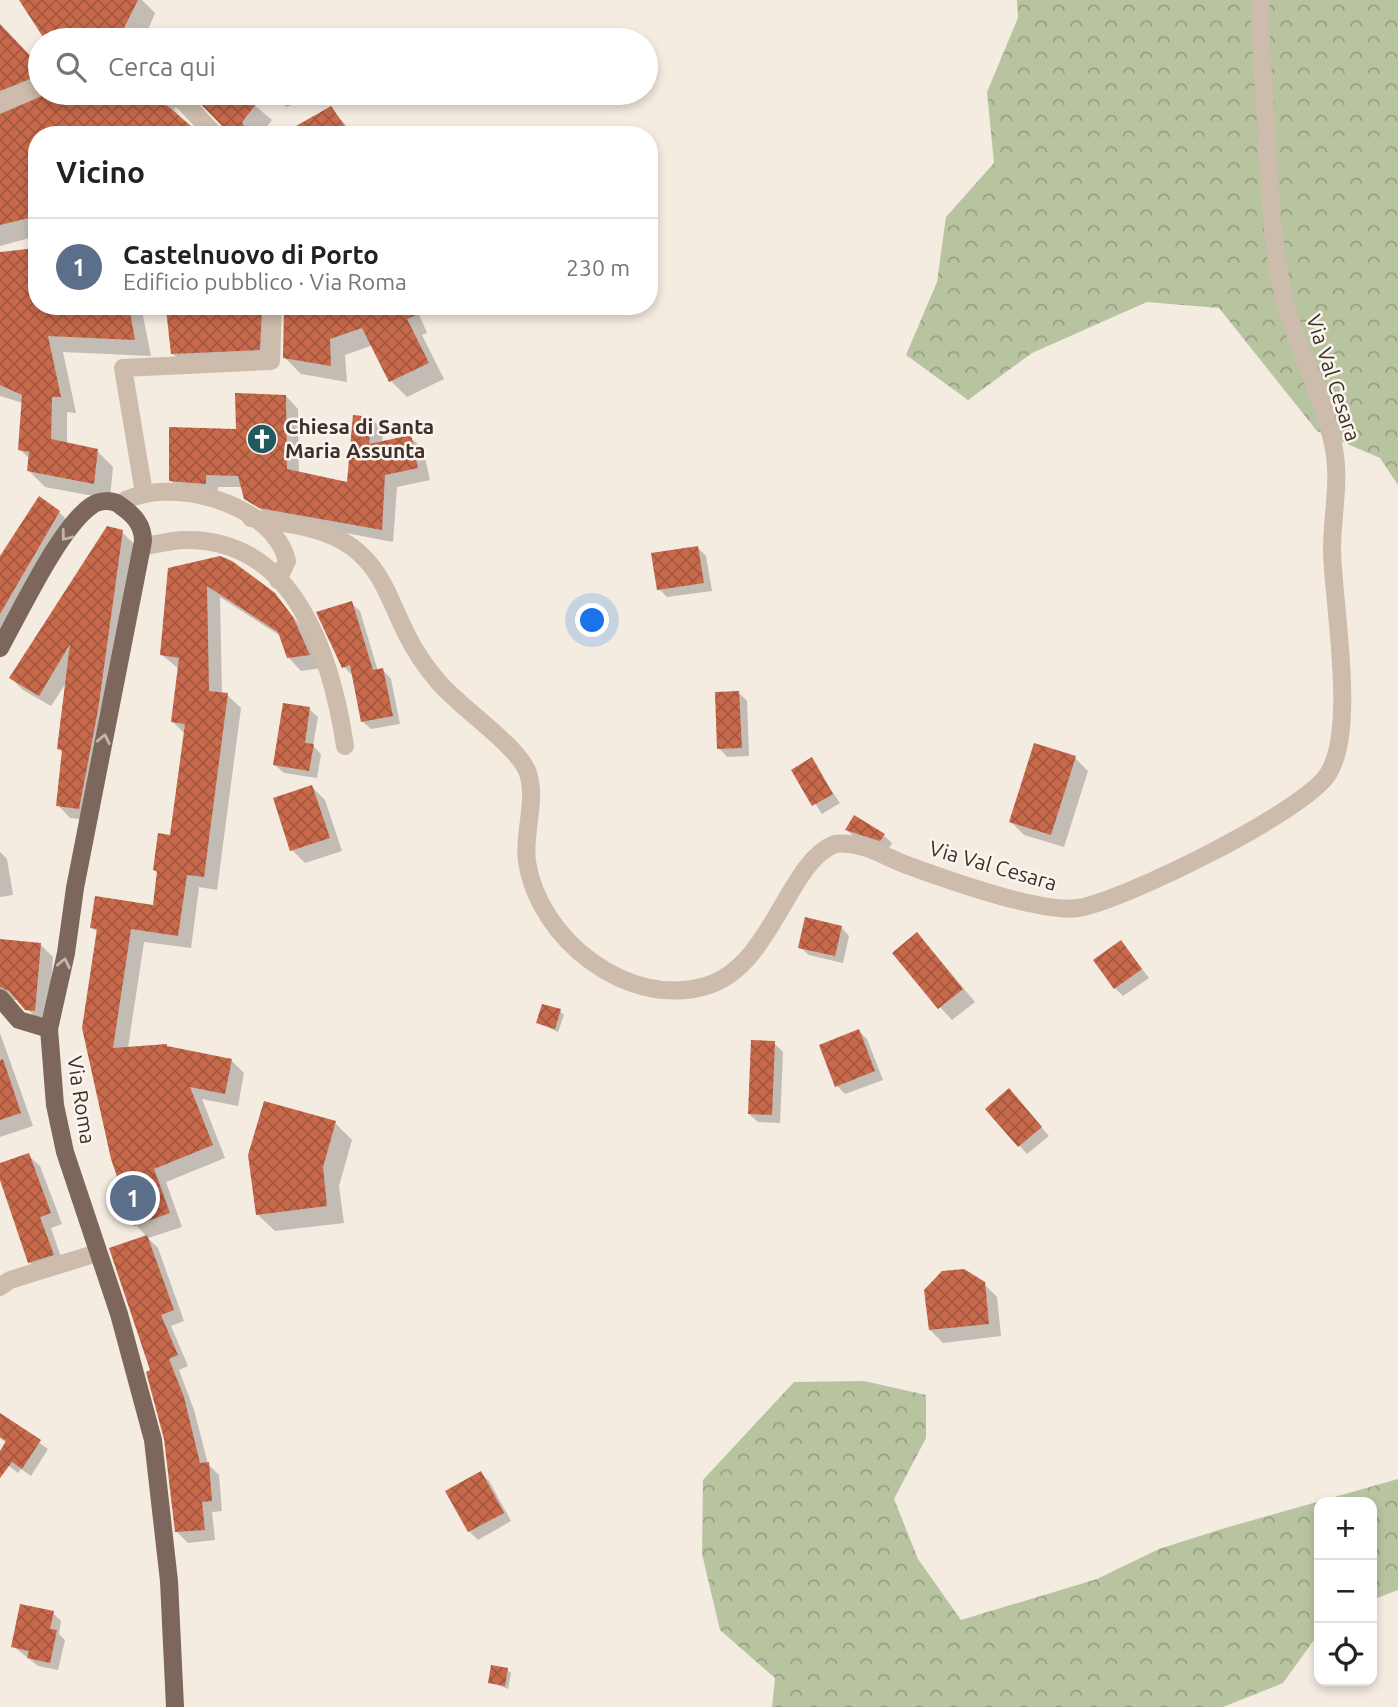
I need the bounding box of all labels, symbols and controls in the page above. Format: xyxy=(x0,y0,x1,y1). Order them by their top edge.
search box xyxy=(28,28,658,105)
icon: search xyxy=(52,48,90,86)
text: Cerca qui xyxy=(108,52,216,81)
text: Vicino xyxy=(56,155,145,189)
text: Castelnuovo di Porto xyxy=(123,240,379,269)
text: 1 xyxy=(73,255,85,280)
text: 230 m xyxy=(566,255,630,280)
text: Edificio pubblico · Via Roma xyxy=(123,269,407,294)
street label: Via Val Cesara xyxy=(1302,311,1366,444)
place label: Chiesa di Santa Maria Assunta xyxy=(285,414,434,462)
church icon: Chiesa di Santa Maria Assunta xyxy=(245,422,279,456)
one-way arrow xyxy=(62,528,75,540)
your location xyxy=(575,603,609,637)
one-way arrow xyxy=(96,733,111,745)
street label: Via Val Cesara xyxy=(927,835,1060,895)
one-way arrow xyxy=(56,957,71,969)
street label: Via Roma xyxy=(63,1054,101,1146)
pin: 1 xyxy=(110,1172,156,1224)
map controls xyxy=(1314,1497,1377,1686)
button: + xyxy=(1314,1497,1377,1560)
button: − xyxy=(1314,1560,1377,1623)
button: locate xyxy=(1314,1623,1377,1686)

